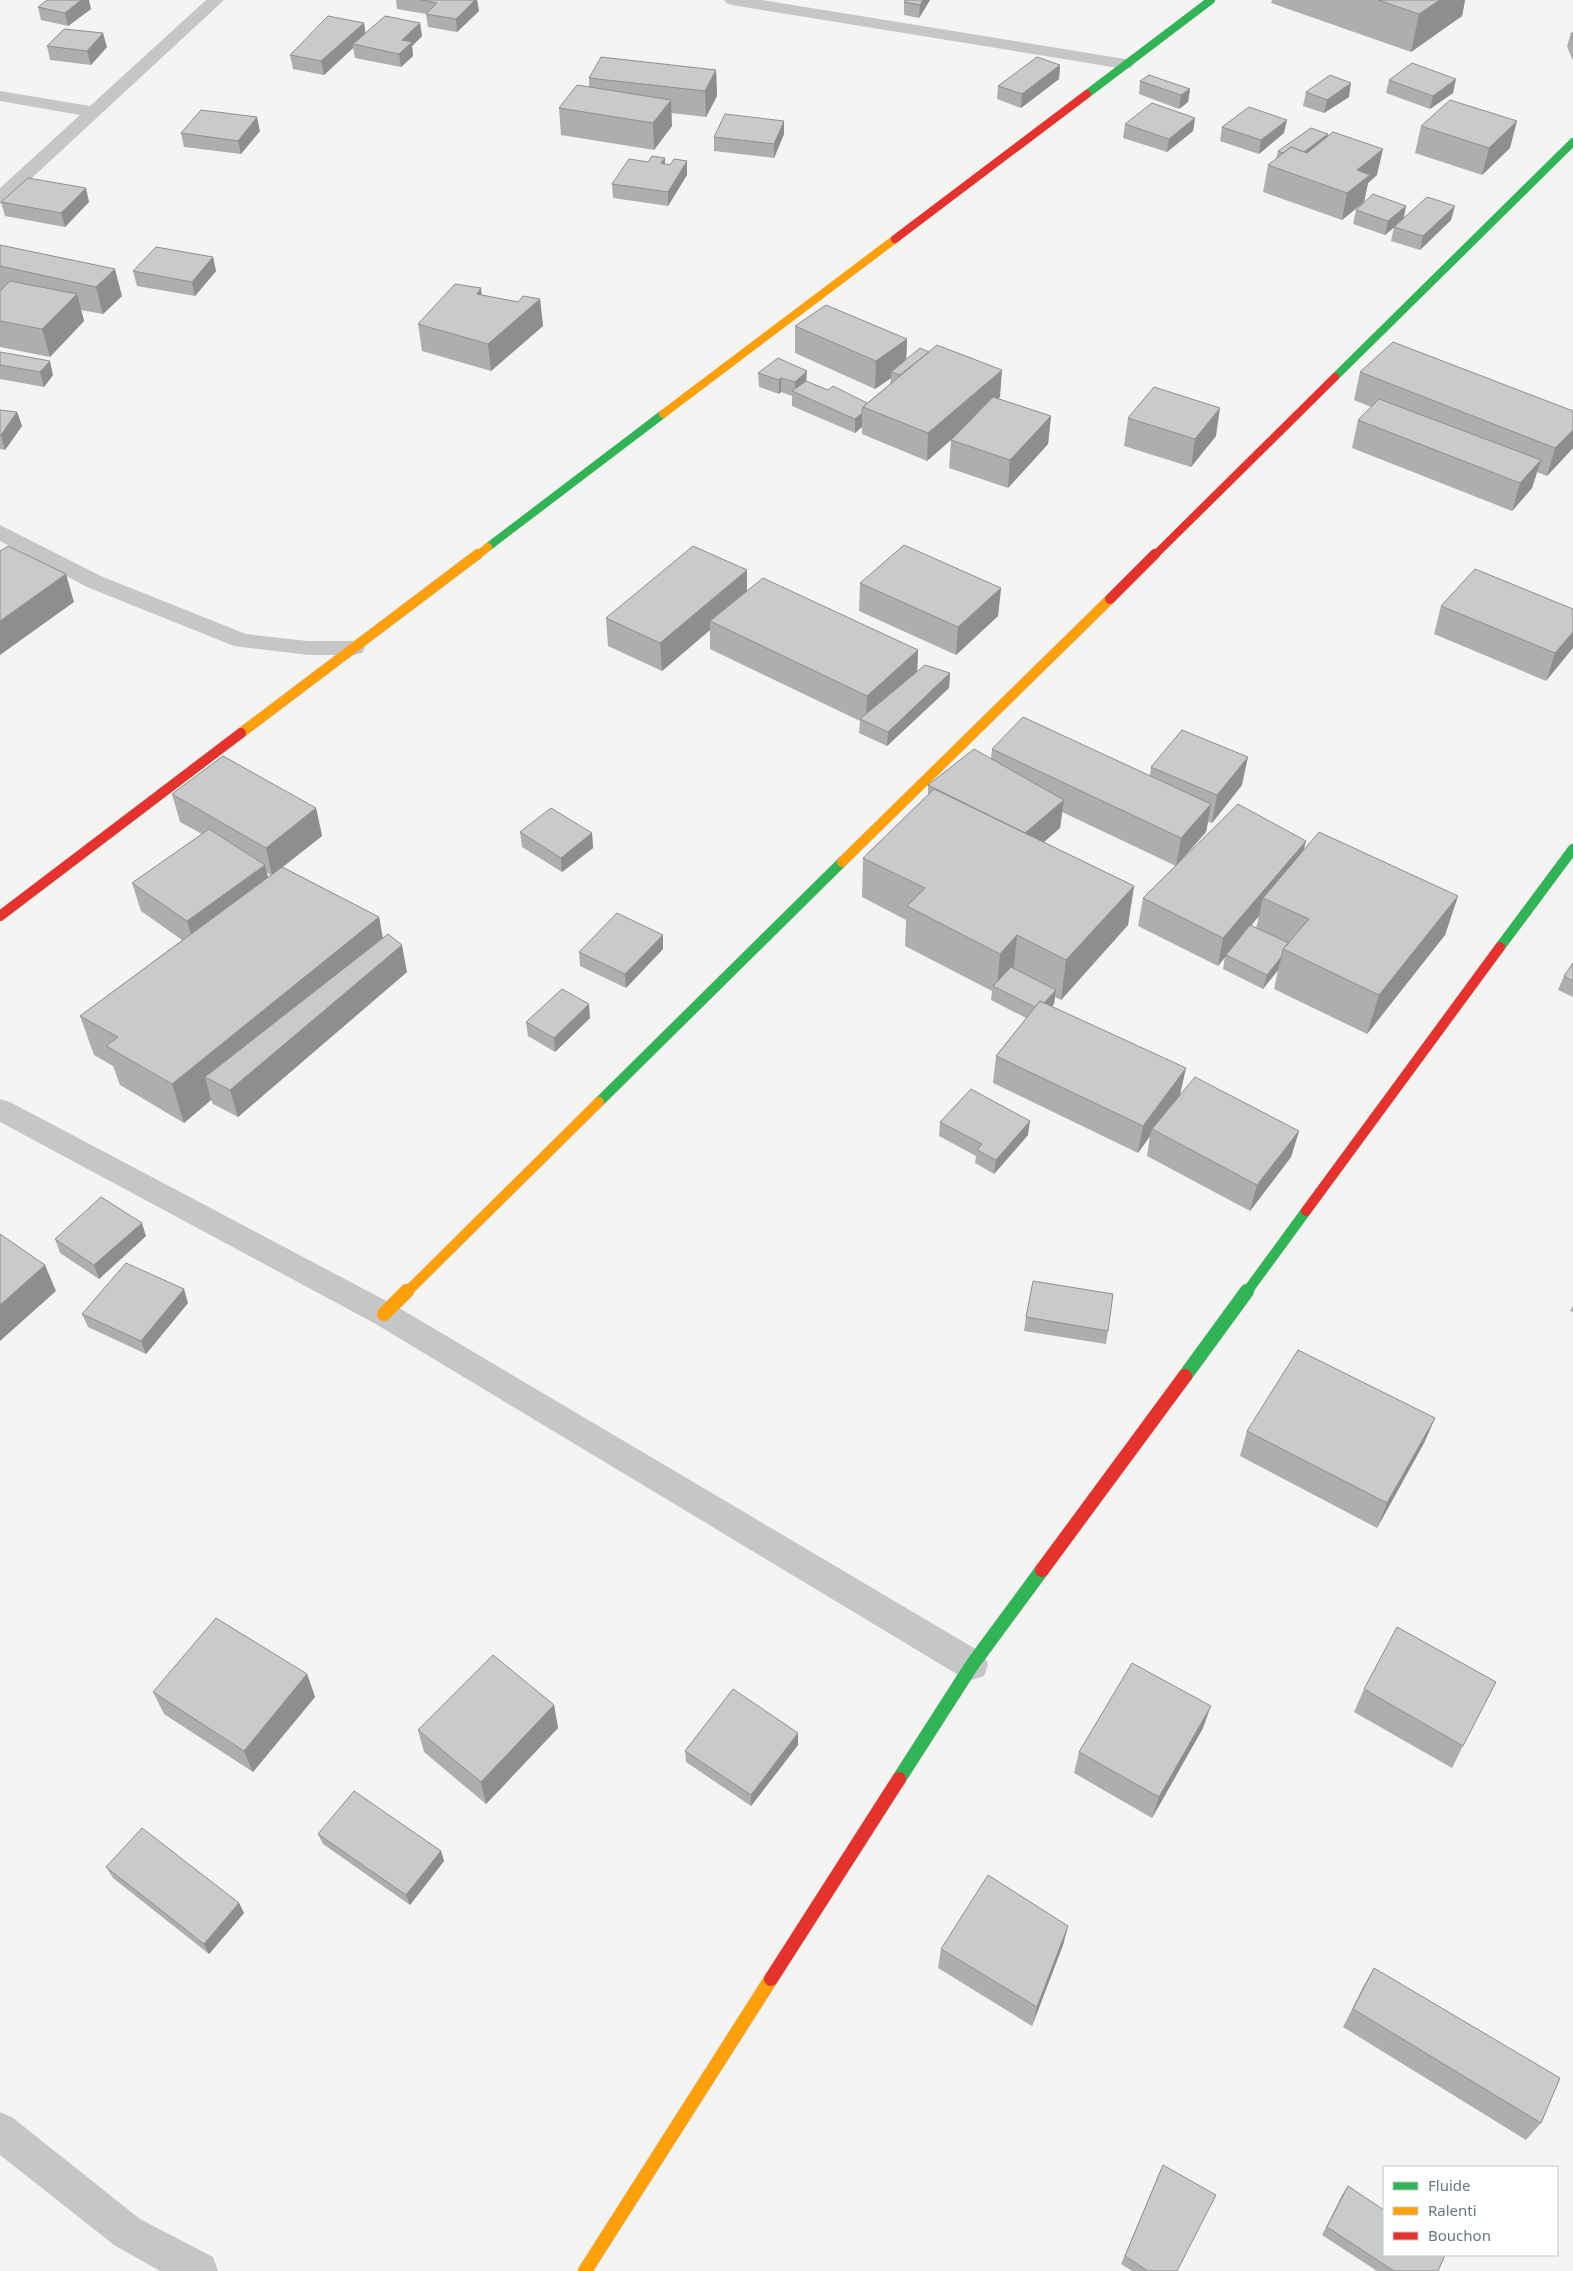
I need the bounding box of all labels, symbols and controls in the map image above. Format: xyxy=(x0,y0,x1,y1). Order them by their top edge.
legend xyxy=(1383,2166,1558,2256)
text: Fluide xyxy=(1428,2175,1470,2195)
text: Ralenti xyxy=(1428,2200,1477,2220)
text: Bouchon xyxy=(1428,2225,1491,2245)

